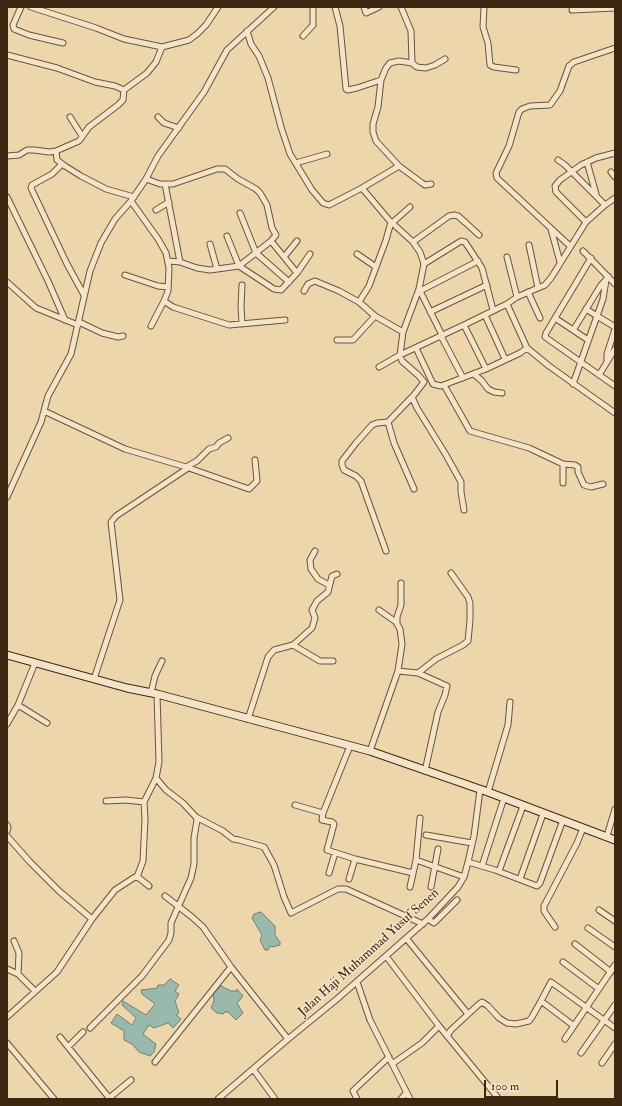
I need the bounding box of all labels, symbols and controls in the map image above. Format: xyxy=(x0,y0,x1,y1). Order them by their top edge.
street label: Jalan Haji Muhammad Yusuf Senen xyxy=(295,886,443,1020)
scale bar xyxy=(486,1072,560,1098)
text: 100 m xyxy=(491,1079,519,1094)

